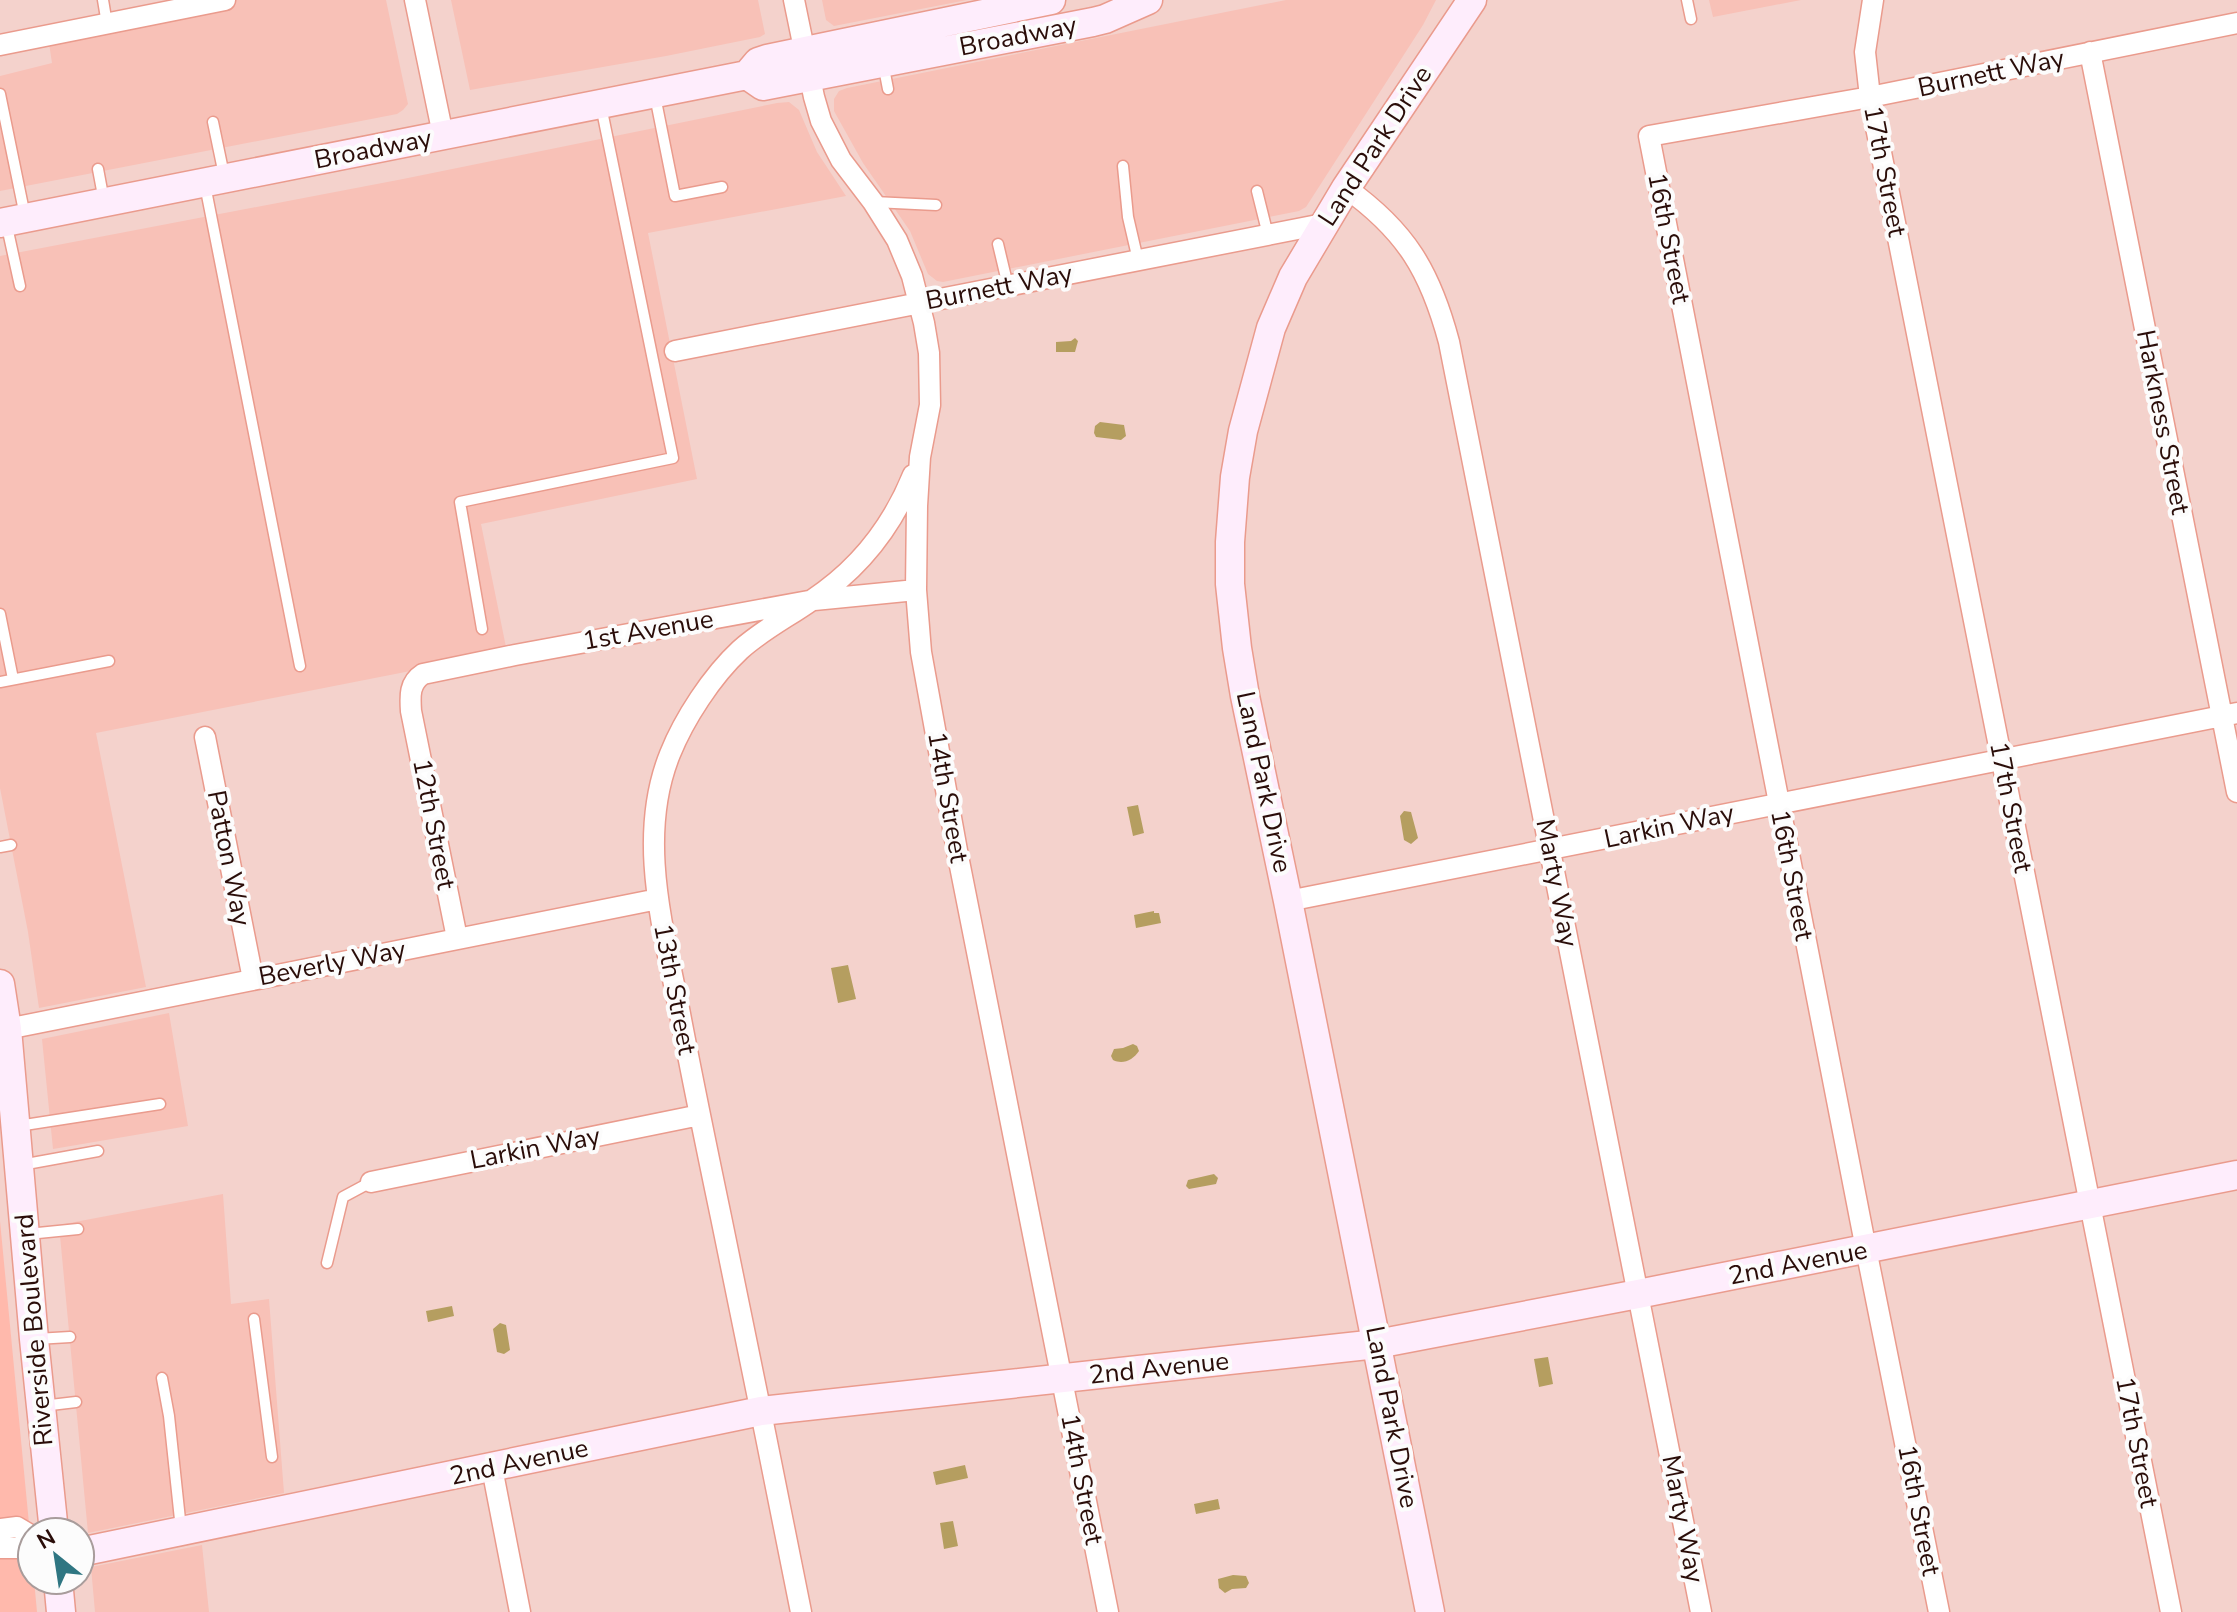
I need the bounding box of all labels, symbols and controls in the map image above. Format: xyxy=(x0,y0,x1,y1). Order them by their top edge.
street label: Broadway xyxy=(956,7,1080,65)
street label: Burnett Way xyxy=(1915,40,2068,106)
street label: Land Park Drive xyxy=(1310,59,1440,233)
street label: 17th Street xyxy=(1855,103,1915,240)
street label: Broadway xyxy=(311,120,435,178)
street label: 16th Street xyxy=(1639,170,1699,307)
street label: Burnett Way xyxy=(923,256,1076,318)
street label: Harkness Street xyxy=(2128,327,2198,518)
street label: 1st Avenue xyxy=(580,601,716,659)
street label: Land Park Drive xyxy=(1228,688,1300,876)
street label: 14th Street xyxy=(919,729,977,866)
street label: 17th Street xyxy=(1981,739,2041,876)
street label: 12th Street xyxy=(404,756,464,893)
street label: Patton Way xyxy=(199,787,259,929)
street label: Larkin Way xyxy=(1601,795,1738,857)
street label: 16th Street xyxy=(1762,807,1822,944)
street label: Marty Way xyxy=(1527,816,1587,951)
street label: 13th Street xyxy=(645,921,705,1058)
street label: Beverly Way xyxy=(255,931,409,994)
street label: Larkin Way xyxy=(467,1118,604,1178)
street label: Riverside Boulevard xyxy=(6,1212,62,1448)
street label: 2nd Avenue xyxy=(1726,1232,1870,1294)
street label: Land Park Drive xyxy=(1357,1323,1427,1511)
street label: 2nd Avenue xyxy=(1087,1343,1231,1393)
street label: 17th Street xyxy=(2107,1374,2167,1511)
street label: 14th Street xyxy=(1052,1411,1112,1548)
street label: 2nd Avenue xyxy=(447,1430,591,1494)
street label: 16th Street xyxy=(1889,1442,1949,1579)
street label: Marty Way xyxy=(1653,1452,1713,1587)
north arrow xyxy=(16,1516,96,1596)
text: N xyxy=(32,1522,61,1557)

